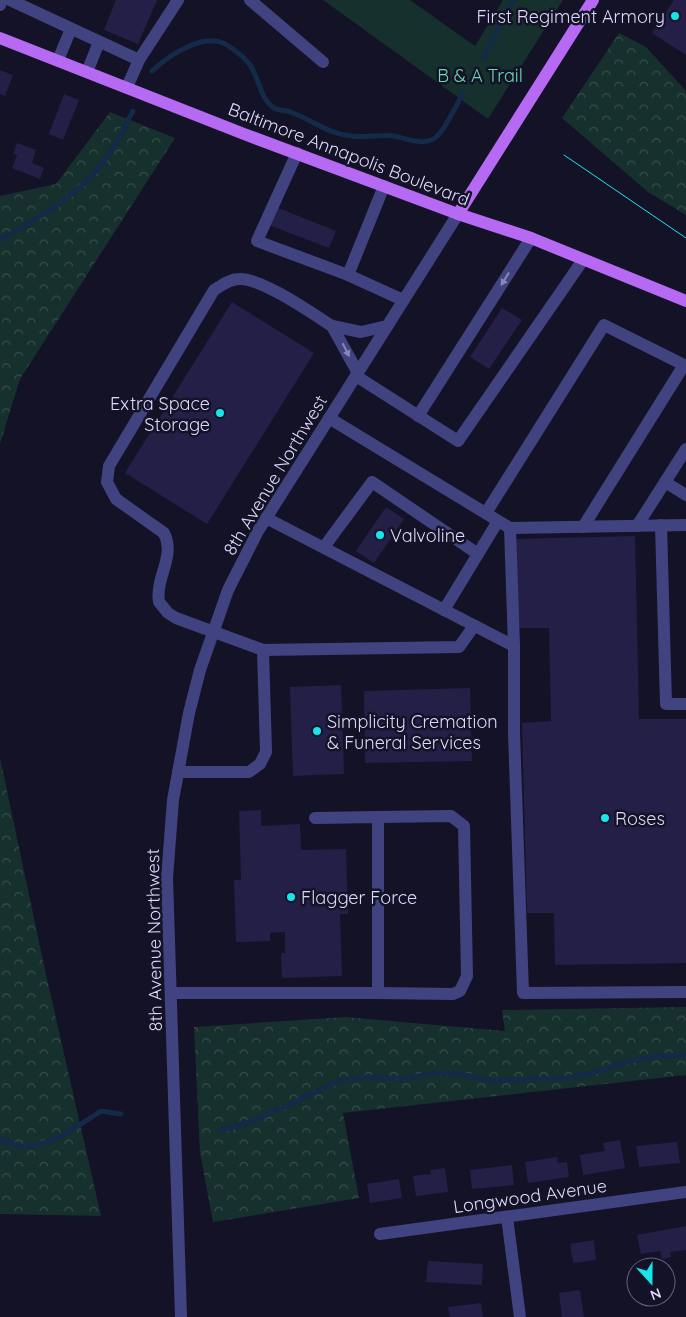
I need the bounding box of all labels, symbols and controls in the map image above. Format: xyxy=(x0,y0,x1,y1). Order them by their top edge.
place label: First Regiment Armory xyxy=(476,5,665,28)
marker: First Regiment Armory xyxy=(669,10,681,22)
park label: B & A Trail xyxy=(437,64,523,87)
street label: Baltimore Annapolis Boulevard xyxy=(225,97,473,211)
one-way arrow xyxy=(500,273,510,286)
one-way arrow xyxy=(342,342,350,357)
street label: 8th Avenue Northwest xyxy=(218,391,332,559)
place label: Extra Space Storage xyxy=(110,392,210,436)
marker: Extra Space Storage xyxy=(214,407,226,419)
place label: Valvoline xyxy=(390,524,465,547)
marker: Valvoline xyxy=(374,529,386,541)
place label: Simplicity Cremation & Funeral Services xyxy=(327,710,498,754)
marker: Simplicity Cremation & Funeral Services xyxy=(311,725,323,737)
place label: Roses xyxy=(615,807,665,830)
marker: Roses xyxy=(599,812,611,824)
street label: 8th Avenue Northwest xyxy=(141,848,167,1032)
place label: Flagger Force xyxy=(301,886,417,909)
marker: Flagger Force xyxy=(285,891,297,903)
street label: Longwood Avenue xyxy=(452,1174,608,1218)
north arrow xyxy=(626,1257,676,1307)
text: N xyxy=(648,1284,664,1304)

